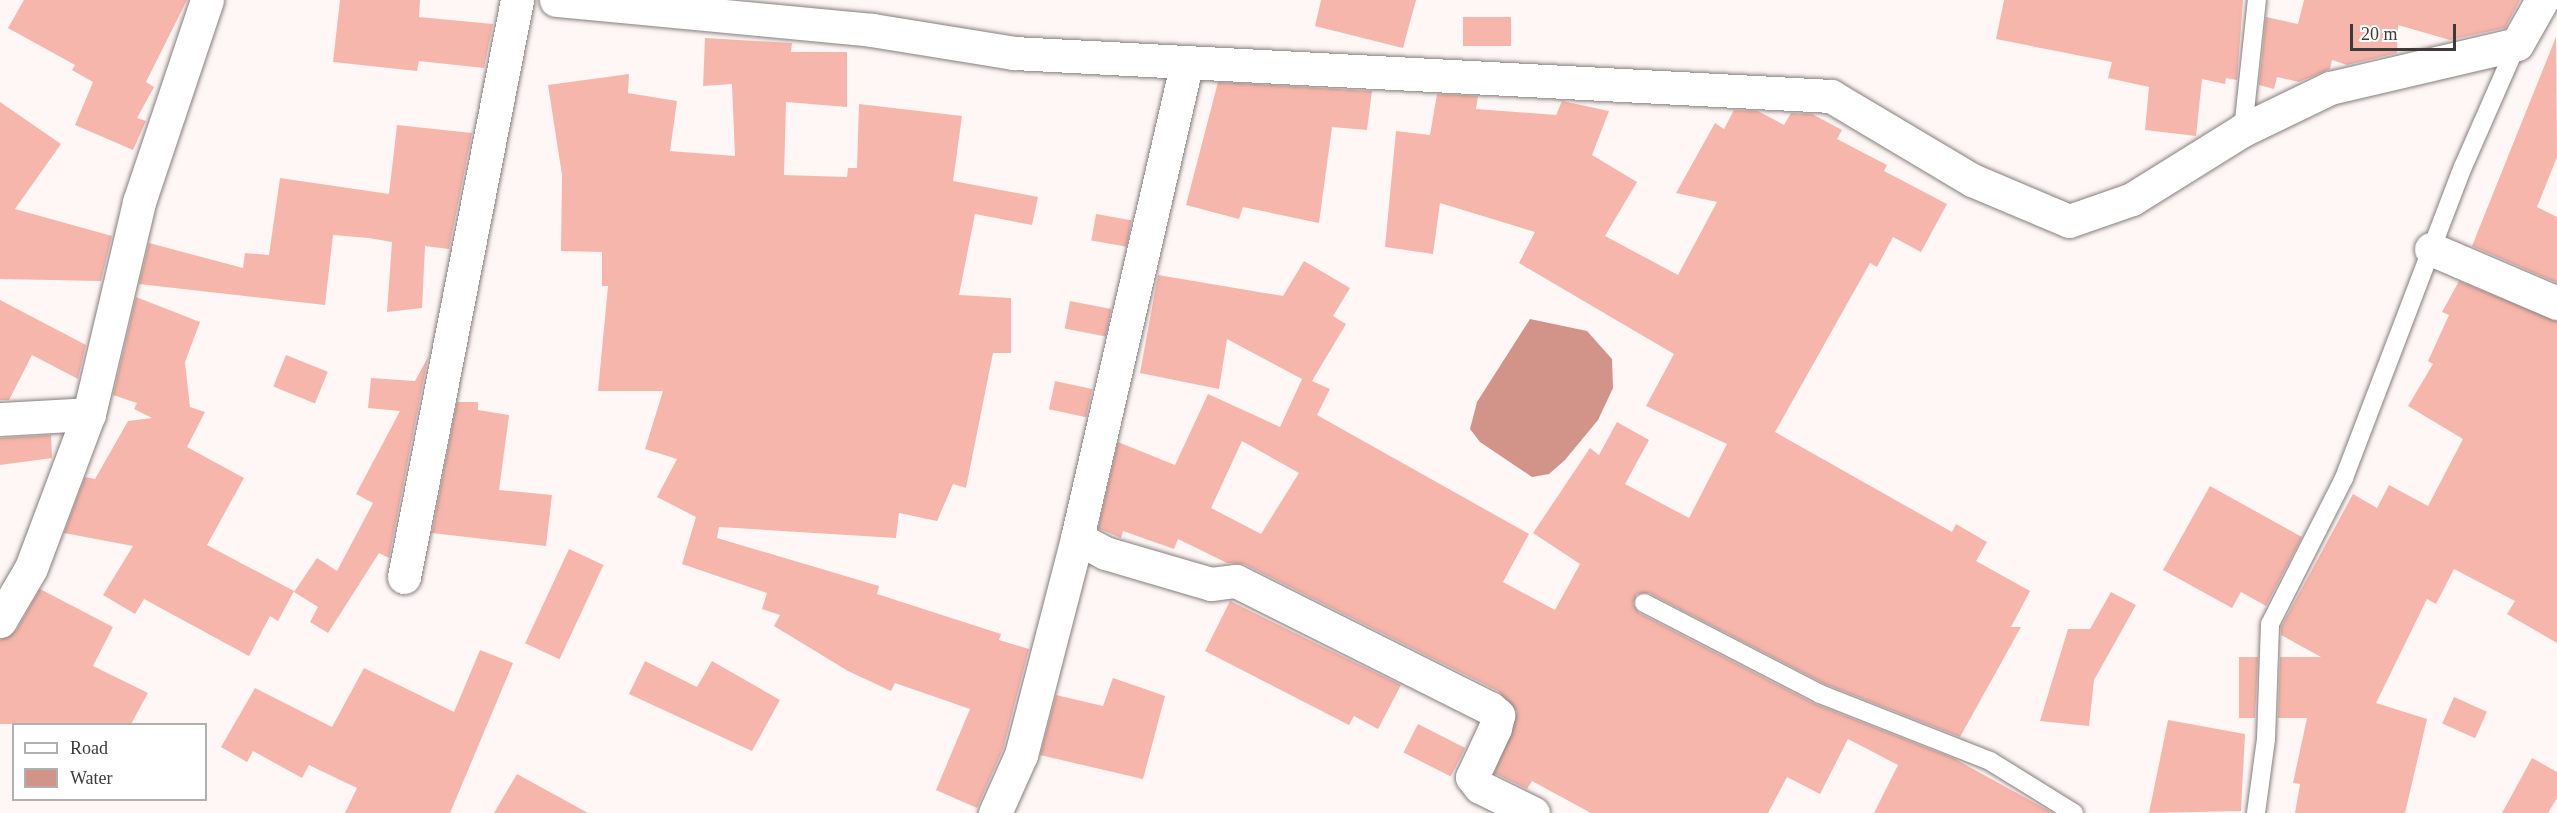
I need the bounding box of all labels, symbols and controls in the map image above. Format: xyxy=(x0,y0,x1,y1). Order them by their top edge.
scale bar xyxy=(2353,12,2460,50)
text: 20 m xyxy=(2361,24,2398,44)
legend xyxy=(12,723,207,801)
text: Road xyxy=(70,738,108,758)
text: Water xyxy=(70,768,113,788)

